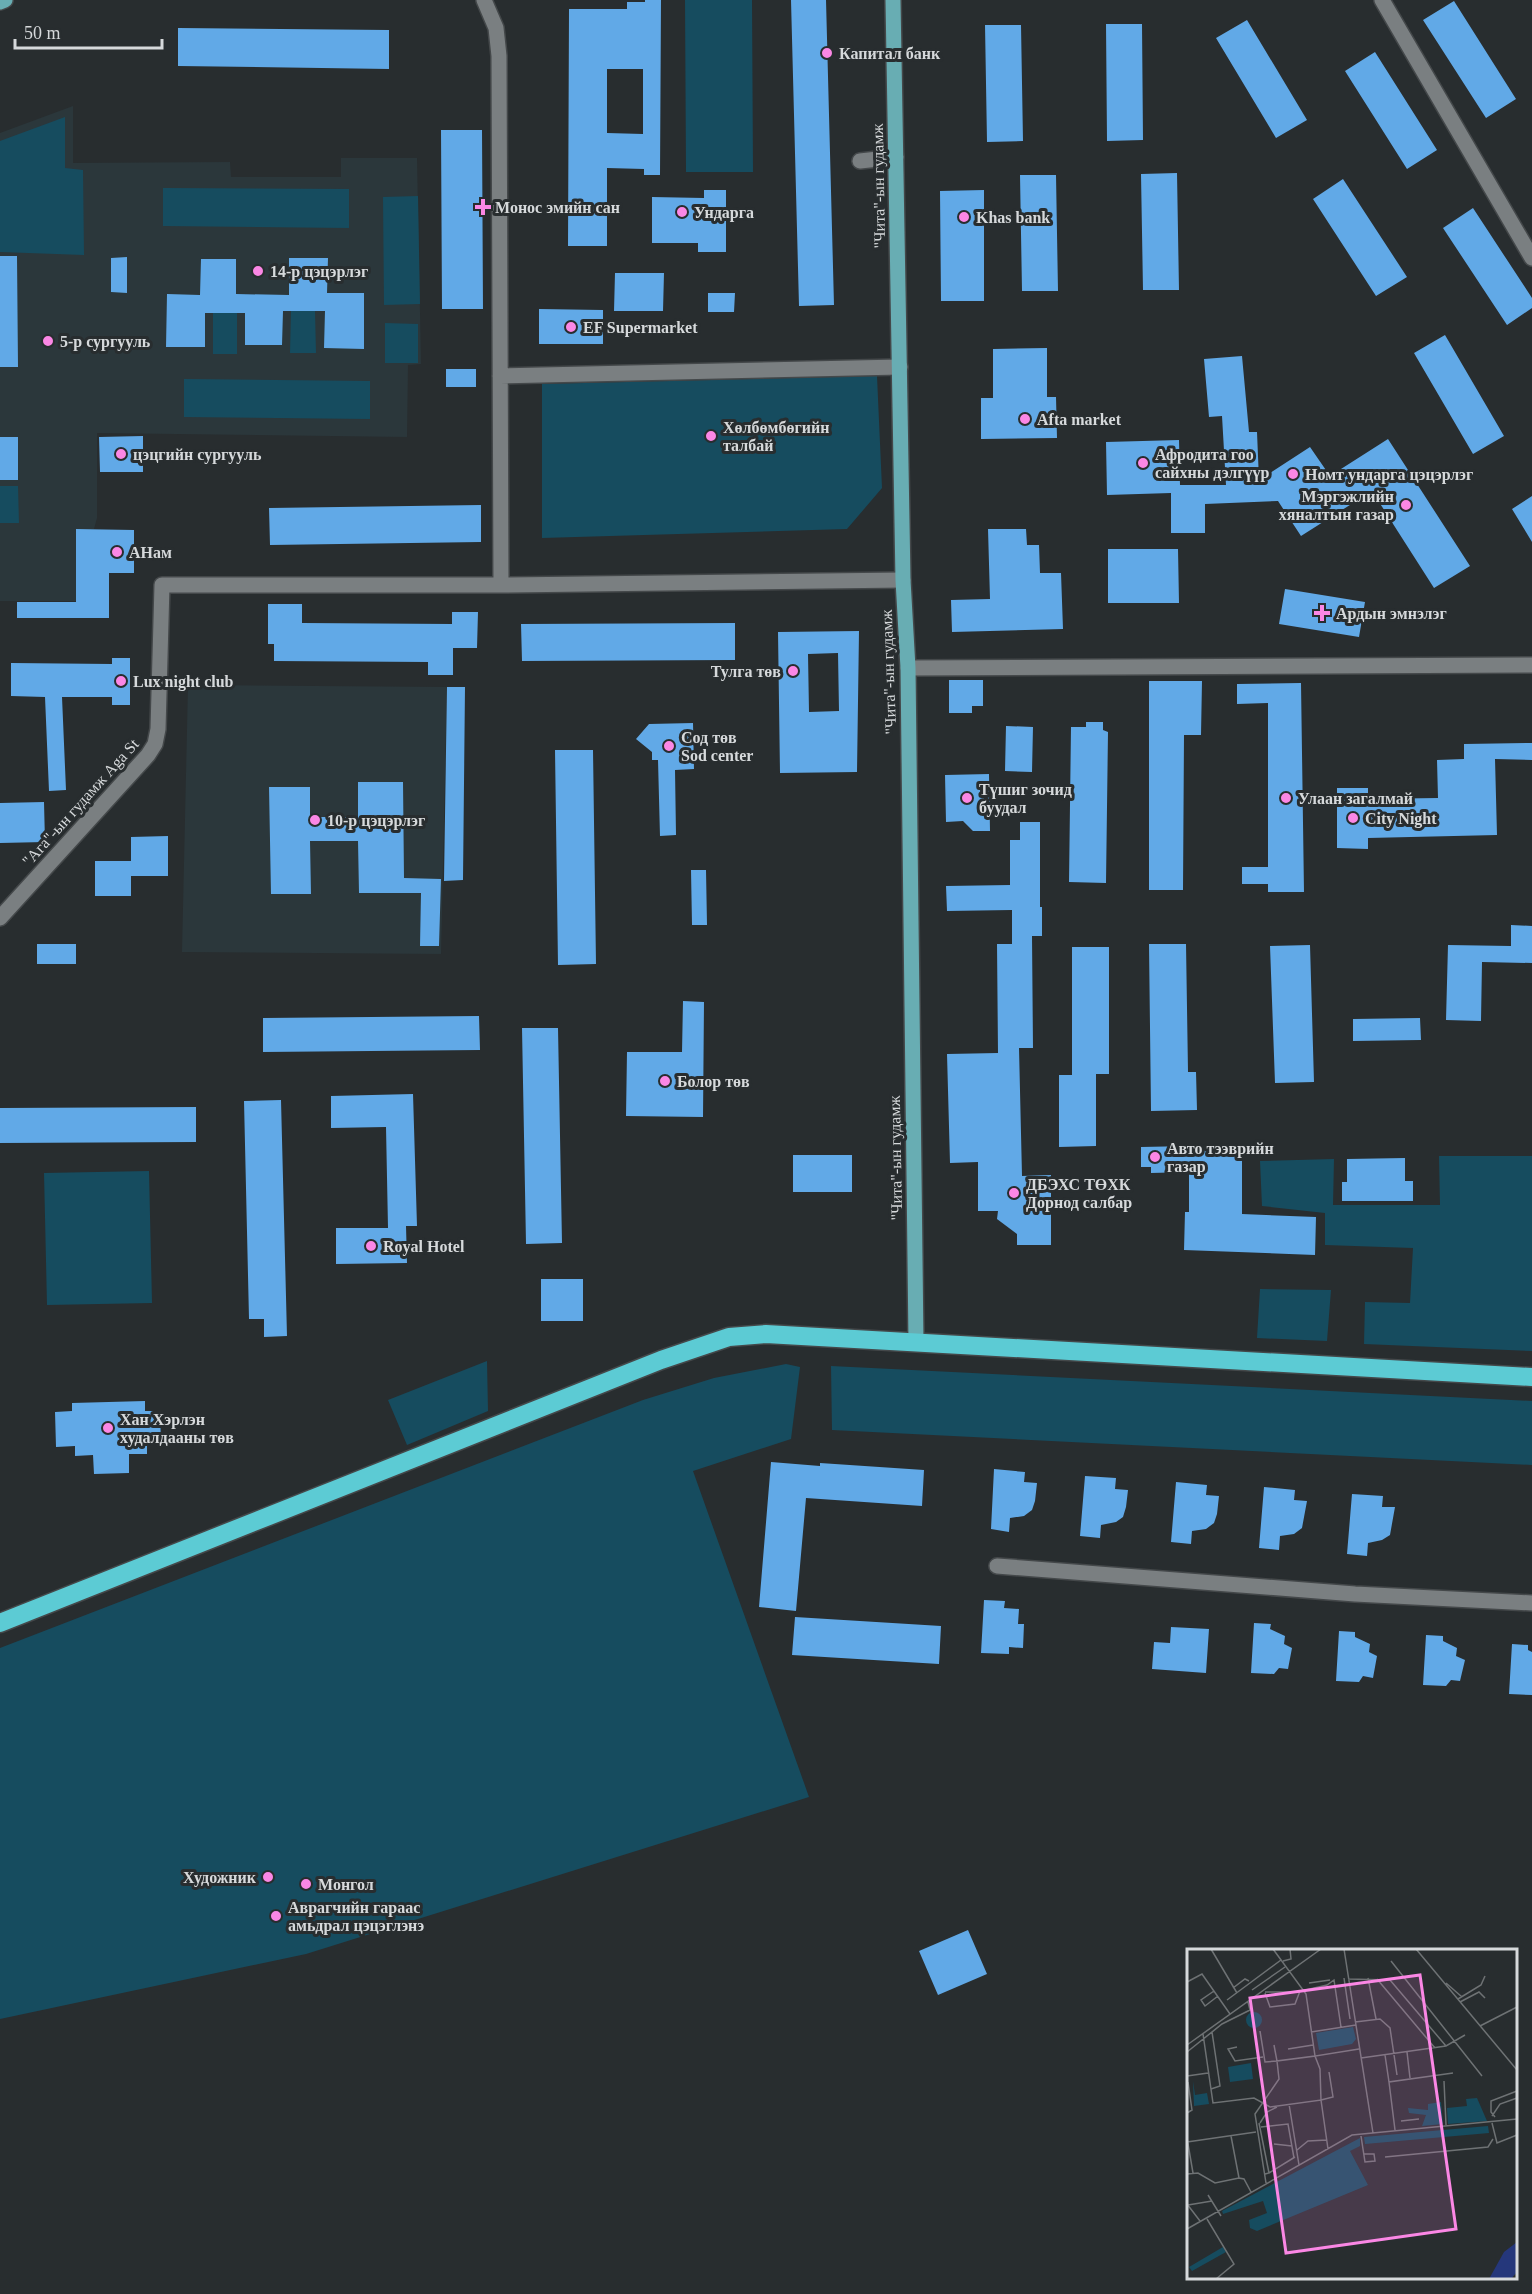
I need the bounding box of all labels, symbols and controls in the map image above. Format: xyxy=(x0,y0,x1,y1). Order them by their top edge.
scale bar xyxy=(15,12,162,50)
text: 50 m xyxy=(24,23,61,43)
place label: Капитал банк xyxy=(839,45,941,62)
marker: Капитал банк xyxy=(820,46,834,60)
street label: "Чита"-ын гудамж xyxy=(869,122,889,249)
place label: Монос эмийн сан xyxy=(495,199,620,216)
marker: Монос эмийн сан xyxy=(476,200,490,214)
place label: Ундарга xyxy=(694,204,754,222)
marker: Ундарга xyxy=(675,205,689,219)
place label: Khas bank xyxy=(976,209,1050,226)
marker: Khas bank xyxy=(957,210,971,224)
place label: 14-р цэцэрлэг xyxy=(270,263,368,281)
marker: 14-р цэцэрлэг xyxy=(251,264,265,278)
place label: EF Supermarket xyxy=(583,319,698,337)
marker: EF Supermarket xyxy=(564,320,578,334)
place label: 5-р сургууль xyxy=(60,333,151,351)
marker: 5-р сургууль xyxy=(41,334,55,348)
place label: Afta market xyxy=(1037,411,1122,428)
marker: Afta market xyxy=(1018,412,1032,426)
place label: Хөлбөмбөгийн талбай xyxy=(723,419,829,454)
marker: Хөлбөмбөгийн талбай xyxy=(704,429,718,443)
place label: цэцгийн сургууль xyxy=(133,446,262,464)
place label: Афродита гоо сайхны дэлгүүр xyxy=(1155,446,1270,482)
marker: цэцгийн сургууль xyxy=(114,447,128,461)
marker: Афродита гоо сайхны дэлгүүр xyxy=(1136,456,1150,470)
place label: Номт ундарга цэцэрлэг xyxy=(1305,466,1473,484)
marker: Номт ундарга цэцэрлэг xyxy=(1286,467,1300,481)
place label: Мэргэжлийн хяналтын газар xyxy=(1279,488,1394,524)
marker: Мэргэжлийн хяналтын газар xyxy=(1399,498,1413,512)
place label: АНам xyxy=(129,544,172,561)
marker: АНам xyxy=(110,545,124,559)
marker: Ардын эмнэлэг xyxy=(1313,604,1331,622)
place label: Ардын эмнэлэг xyxy=(1336,605,1447,623)
street label: "Чита"-ын гудамж xyxy=(878,608,900,735)
place label: Тулга төв xyxy=(711,663,781,681)
marker: Тулга төв xyxy=(786,664,800,678)
place label: Lux night club xyxy=(133,673,234,691)
marker: Lux night club xyxy=(114,674,128,688)
place label: Сод төв Sod center xyxy=(681,729,753,764)
street label: "Ага"-ын гудамж Aga St xyxy=(19,735,143,870)
marker: Сод төв Sod center xyxy=(662,739,676,753)
place label: Түшиг зочид буудал xyxy=(979,781,1072,817)
place label: Улаан загалмай xyxy=(1298,790,1413,807)
marker: Түшиг зочид буудал xyxy=(960,791,974,805)
marker: Улаан загалмай xyxy=(1279,791,1293,805)
place label: City Night xyxy=(1365,810,1437,828)
marker: City Night xyxy=(1346,811,1360,825)
place label: 10-р цэцэрлэг xyxy=(327,812,425,830)
marker: 10-р цэцэрлэг xyxy=(308,813,322,827)
place label: Болор төв xyxy=(677,1073,750,1091)
marker: Болор төв xyxy=(658,1074,672,1088)
street label: "Чита"-ын гудамж xyxy=(886,1094,906,1221)
place label: Авто тээврийн газар xyxy=(1167,1140,1274,1176)
marker: Авто тээврийн газар xyxy=(1148,1150,1162,1164)
place label: ДБЭХС ТӨХК Дорнод салбар xyxy=(1026,1176,1132,1212)
marker: ДБЭХС ТӨХК Дорнод салбар xyxy=(1007,1186,1021,1200)
place label: Royal Hotel xyxy=(383,1238,465,1256)
marker: Royal Hotel xyxy=(364,1239,378,1253)
place label: Хан Хэрлэн худалдааны төв xyxy=(120,1411,234,1447)
marker: Хан Хэрлэн худалдааны төв xyxy=(101,1421,115,1435)
place label: Художник xyxy=(183,1869,257,1887)
marker: Художник xyxy=(261,1870,275,1884)
place label: Монгол xyxy=(318,1876,374,1893)
marker: Монгол xyxy=(299,1877,313,1891)
place label: Аврагчийн гараас амьдрал цэцэглэнэ xyxy=(288,1899,424,1935)
marker: Аврагчийн гараас амьдрал цэцэглэнэ xyxy=(269,1909,283,1923)
inset map xyxy=(1187,1949,1517,2279)

